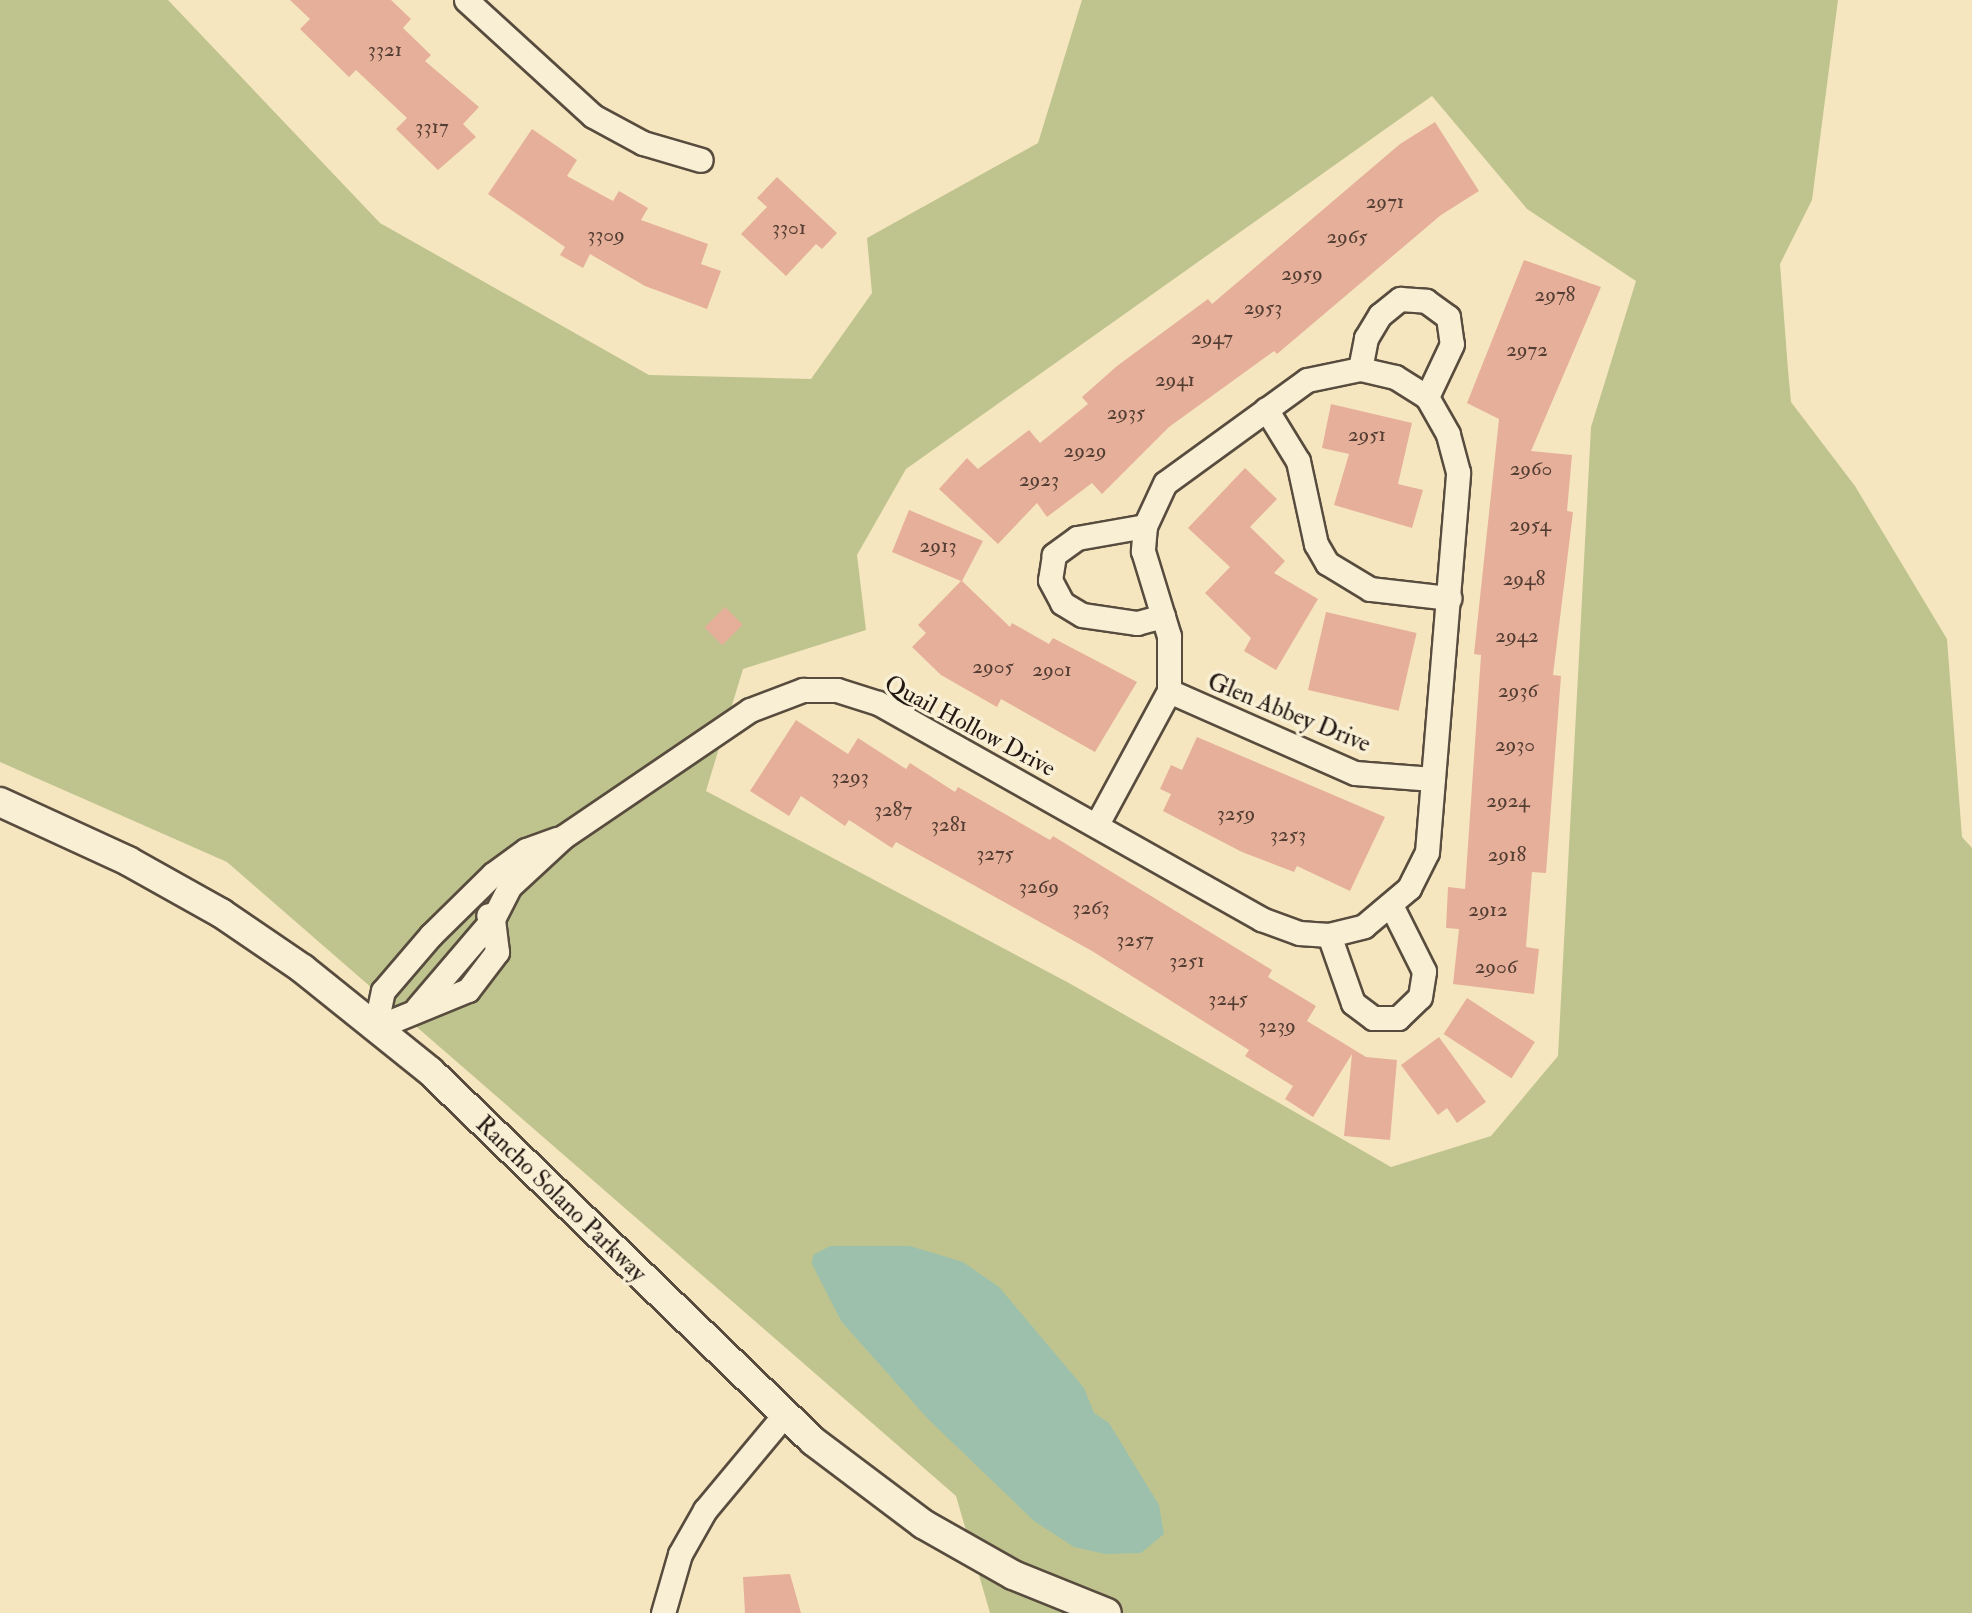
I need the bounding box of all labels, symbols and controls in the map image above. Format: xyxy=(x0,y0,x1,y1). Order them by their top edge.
house number: 3321 xyxy=(368,37,402,63)
house number: 3317 xyxy=(415,114,449,140)
house number: 2971 xyxy=(1366,189,1404,215)
house number: 3301 xyxy=(772,215,806,241)
house number: 3309 xyxy=(587,222,625,248)
house number: 2965 xyxy=(1326,224,1368,250)
house number: 2959 xyxy=(1281,261,1323,287)
house number: 2978 xyxy=(1535,282,1575,308)
house number: 2953 xyxy=(1244,295,1282,321)
house number: 2947 xyxy=(1191,325,1233,351)
house number: 2972 xyxy=(1506,337,1548,363)
house number: 2941 xyxy=(1155,367,1195,393)
house number: 2935 xyxy=(1107,400,1145,426)
house number: 2951 xyxy=(1348,422,1386,448)
house number: 2929 xyxy=(1064,438,1106,464)
house number: 2960 xyxy=(1510,456,1552,482)
house number: 2923 xyxy=(1019,467,1059,493)
house number: 2954 xyxy=(1509,512,1551,538)
house number: 2913 xyxy=(920,533,956,559)
house number: 2948 xyxy=(1503,566,1545,592)
house number: 2942 xyxy=(1495,623,1539,649)
house number: 2905 xyxy=(972,654,1014,680)
house number: 2901 xyxy=(1032,657,1072,683)
street label: Glen Abbey Drive xyxy=(1203,667,1375,759)
street label: Quail Hollow Drive xyxy=(880,669,1060,783)
house number: 2936 xyxy=(1498,678,1538,704)
house number: 2930 xyxy=(1495,732,1535,758)
house number: 3293 xyxy=(831,764,869,790)
house number: 2924 xyxy=(1486,788,1530,814)
house number: 3287 xyxy=(874,797,912,823)
house number: 3259 xyxy=(1217,801,1255,827)
house number: 3281 xyxy=(931,812,967,838)
house number: 3253 xyxy=(1270,822,1306,848)
house number: 3275 xyxy=(976,841,1014,867)
house number: 2918 xyxy=(1488,842,1526,868)
house number: 3269 xyxy=(1019,874,1059,900)
house number: 3263 xyxy=(1072,895,1110,921)
house number: 2912 xyxy=(1468,897,1508,923)
house number: 3257 xyxy=(1116,927,1154,953)
house number: 3251 xyxy=(1169,948,1205,974)
house number: 2906 xyxy=(1475,954,1517,980)
house number: 3245 xyxy=(1208,986,1248,1012)
house number: 3239 xyxy=(1258,1013,1296,1039)
street label: Rancho Solano Parkway xyxy=(470,1110,652,1288)

